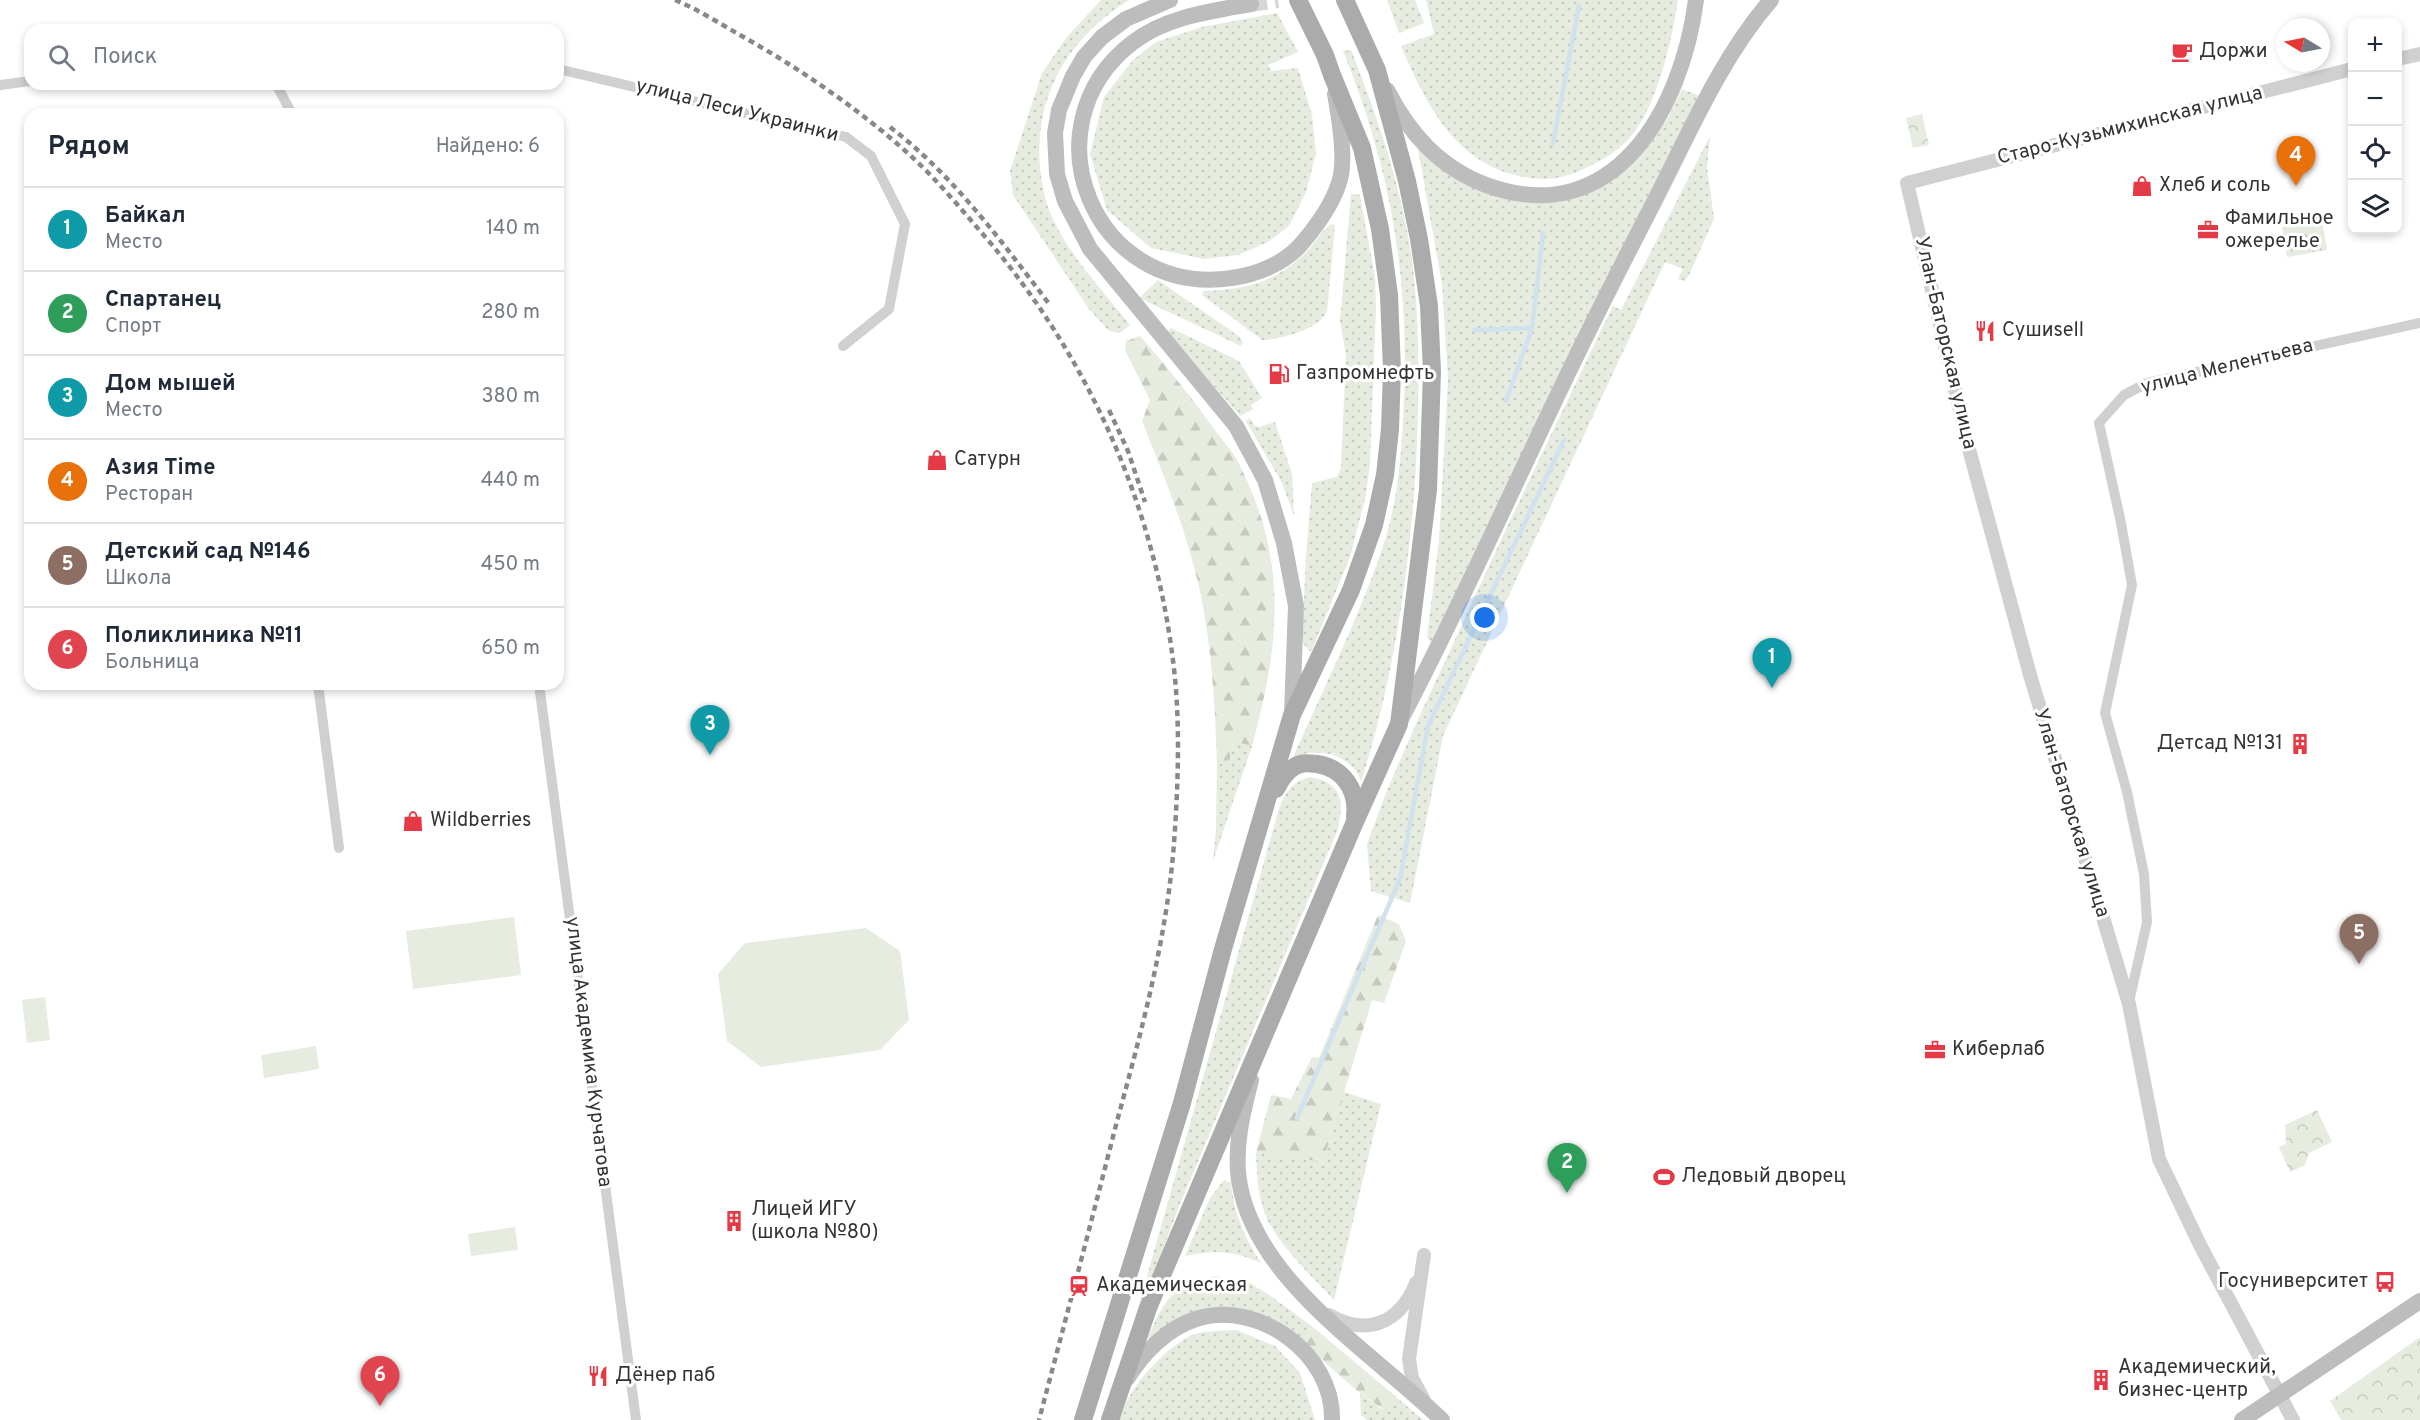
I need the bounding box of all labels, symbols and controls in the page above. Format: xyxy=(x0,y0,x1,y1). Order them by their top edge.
north arrow xyxy=(2276,18,2330,72)
map controls xyxy=(2348,18,2402,234)
button: + xyxy=(2348,18,2402,72)
search box xyxy=(24,24,564,90)
place label: Доржи xyxy=(2199,39,2267,65)
cafe icon: Доржи xyxy=(2170,40,2194,64)
icon: search xyxy=(45,41,78,74)
text: Поиск xyxy=(93,44,157,71)
button: − xyxy=(2348,72,2402,126)
street label: улица Леси Украинки xyxy=(633,73,841,149)
street label: Старо-Кузьмихинская улица xyxy=(1995,80,2265,172)
button: locate xyxy=(2348,126,2402,180)
text: Рядом xyxy=(48,131,130,164)
text: Найдено: 6 xyxy=(436,134,540,160)
pin: 4 xyxy=(2276,136,2316,186)
place label: Хлеб и соль xyxy=(2159,173,2271,199)
shop icon: Хлеб и соль xyxy=(2130,174,2154,198)
button: layers xyxy=(2348,180,2402,234)
text: Байкал xyxy=(105,203,185,230)
place label: Фамильное ожерелье xyxy=(2225,206,2334,255)
text: 1 xyxy=(64,216,72,242)
text: 140 m xyxy=(486,216,540,242)
office icon: Фамильное ожерелье xyxy=(2196,218,2220,242)
text: Место xyxy=(105,230,163,256)
street label: Улан-Баторская улица xyxy=(1908,234,1982,452)
text: Спартанец xyxy=(105,287,221,314)
text: 2 xyxy=(61,300,74,326)
text: 280 m xyxy=(481,300,540,326)
text: Спорт xyxy=(105,314,161,340)
place label: Сушиsell xyxy=(2002,318,2084,344)
restaurant icon: Сушиsell xyxy=(1973,319,1997,343)
street label: улица Мелентьева xyxy=(2138,333,2316,401)
place label: Газпромнефть xyxy=(1296,361,1434,387)
fuel station icon: Газпромнефть xyxy=(1267,362,1291,386)
text: Дом мышей xyxy=(105,371,236,398)
text: 3 xyxy=(62,384,74,410)
text: 380 m xyxy=(481,384,540,410)
text: Место xyxy=(105,398,163,424)
place label: Сатурн xyxy=(954,447,1021,473)
shop icon: Сатурн xyxy=(925,448,949,472)
text: Азия Time xyxy=(105,455,215,482)
text: 4 xyxy=(61,468,74,494)
text: 440 m xyxy=(481,468,540,494)
text: Ресторан xyxy=(105,482,193,508)
text: Детский сад №146 xyxy=(105,539,311,566)
text: 5 xyxy=(61,552,74,578)
text: 450 m xyxy=(481,552,540,578)
text: Школа xyxy=(105,566,171,592)
your location xyxy=(1470,603,1499,632)
text: Поликлиника №11 xyxy=(105,623,303,650)
text: 6 xyxy=(61,636,74,662)
text: 650 m xyxy=(481,636,540,662)
pin: 1 xyxy=(1752,638,1792,688)
text: Больница xyxy=(105,650,199,676)
street label: Улан-Баторская улица xyxy=(2027,705,2115,921)
pin: 3 xyxy=(690,706,730,755)
place label: Детсад №131 xyxy=(2157,731,2283,757)
building icon: Детсад №131 xyxy=(2288,732,2312,756)
place label: Wildberries xyxy=(430,808,531,834)
shop icon: Wildberries xyxy=(401,809,425,833)
pin: 5 xyxy=(2340,914,2378,964)
street label: улица Академика Курчатова xyxy=(559,915,617,1189)
place label: Киберлаб xyxy=(1952,1037,2045,1063)
office icon: Киберлаб xyxy=(1923,1038,1947,1062)
pin: 2 xyxy=(1548,1144,1586,1193)
place label: Ледовый дворец xyxy=(1681,1164,1846,1190)
sports icon: Ледовый дворец xyxy=(1652,1165,1676,1189)
place label: Лицей ИГУ (школа №80) xyxy=(751,1197,879,1246)
building icon: Лицей ИГУ (школа №80) xyxy=(722,1209,746,1233)
place label: Госуниверситет xyxy=(2218,1269,2368,1295)
bus stop icon: Госуниверситет xyxy=(2373,1270,2397,1294)
place label: Академическая xyxy=(1096,1273,1247,1299)
station icon: Академическая xyxy=(1067,1274,1091,1298)
place label: Академический, бизнес-центр xyxy=(2118,1355,2276,1404)
pin: 6 xyxy=(360,1356,400,1406)
place label: Дёнер паб xyxy=(615,1363,715,1389)
restaurant icon: Дёнер паб xyxy=(586,1364,610,1388)
building icon: Академический, бизнес-центр xyxy=(2089,1368,2113,1392)

